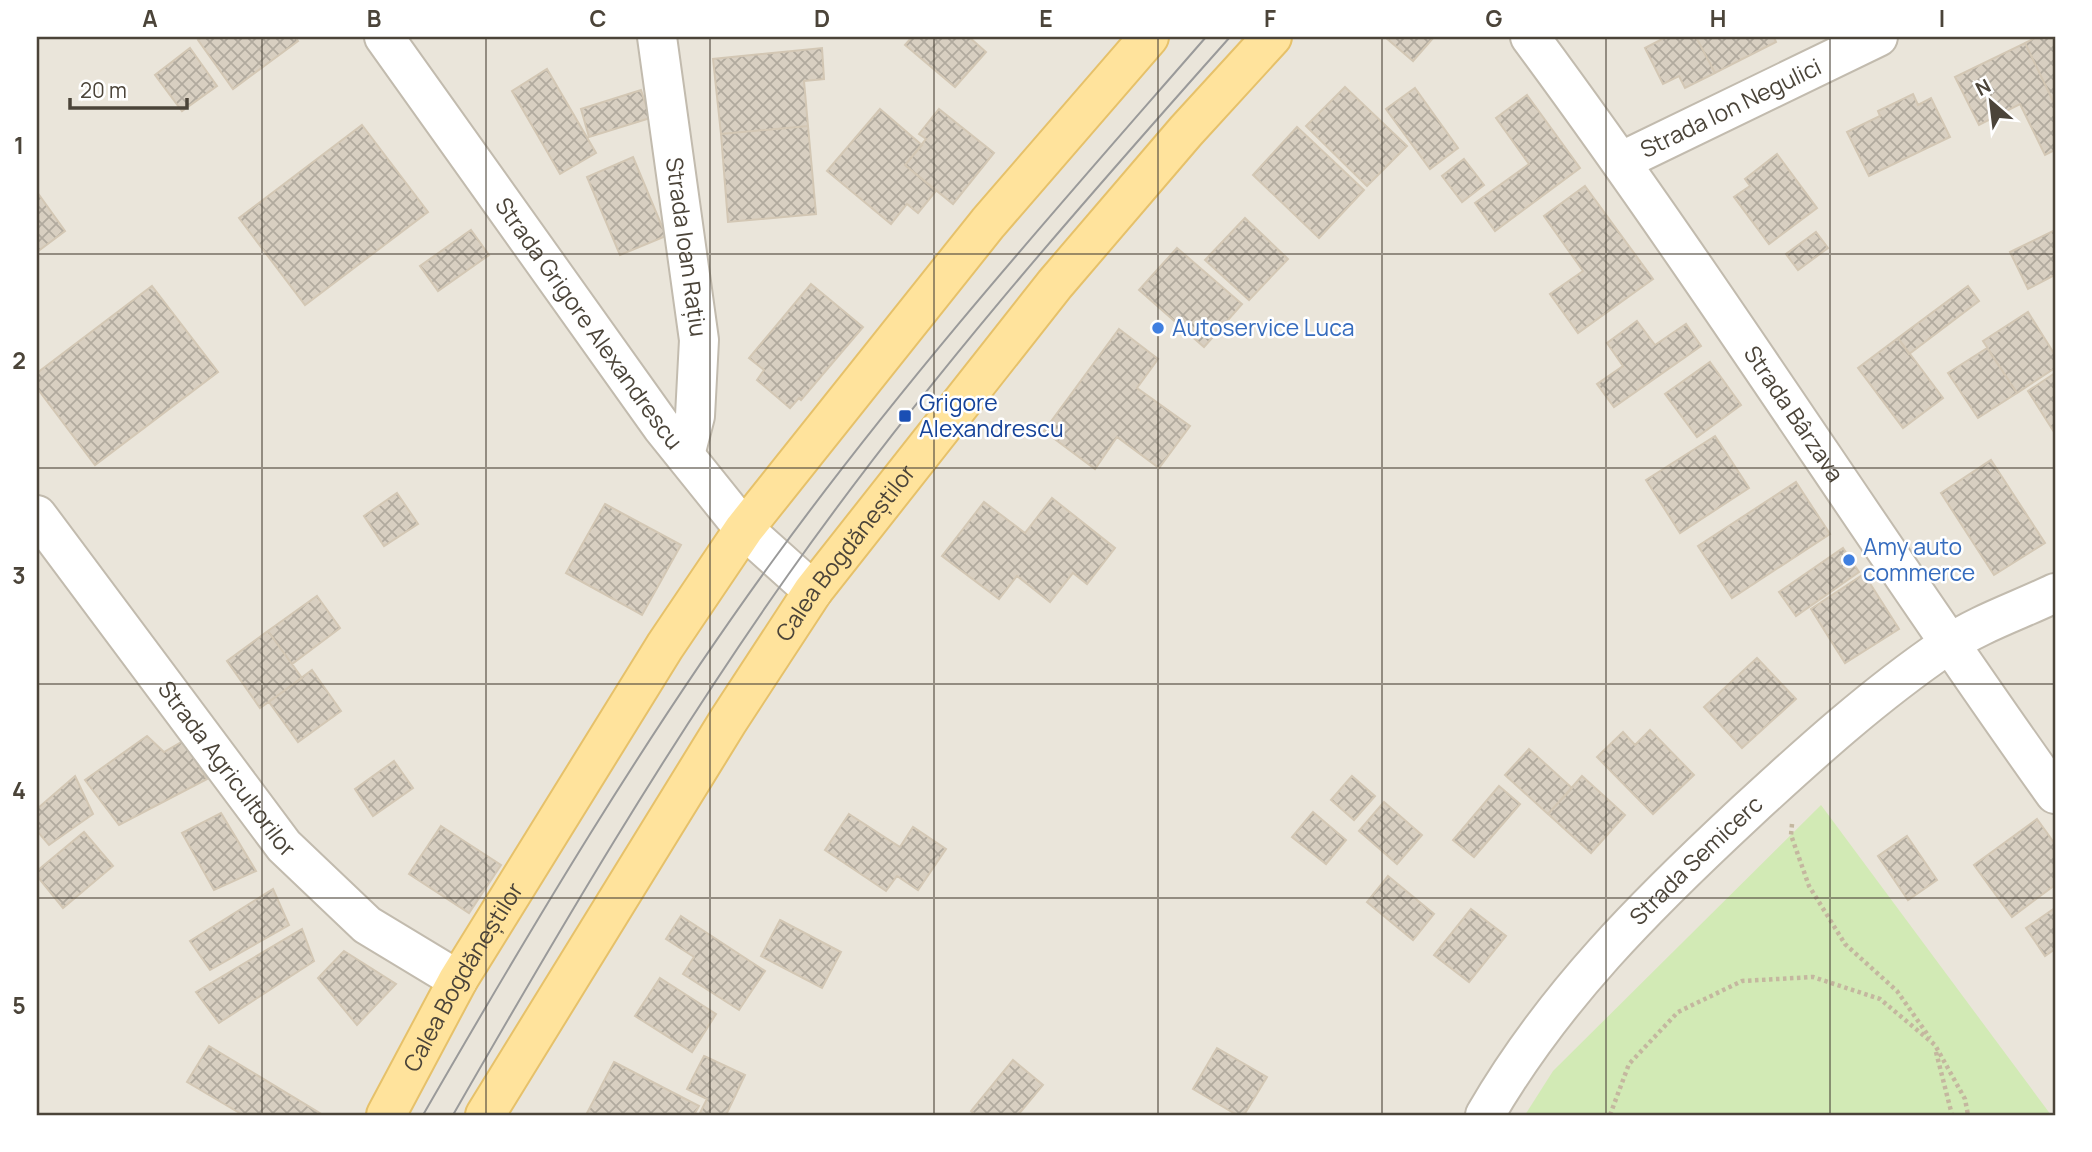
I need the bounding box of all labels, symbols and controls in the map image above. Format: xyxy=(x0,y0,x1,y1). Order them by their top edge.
text: A xyxy=(142,2,158,34)
text: B xyxy=(367,2,381,34)
text: C xyxy=(590,2,607,34)
text: D xyxy=(814,2,830,34)
text: E xyxy=(1039,2,1053,34)
text: F xyxy=(1264,2,1276,34)
text: G xyxy=(1486,2,1503,34)
text: H xyxy=(1710,2,1726,34)
text: I xyxy=(1939,2,1945,34)
street label: Strada Ion Negulici xyxy=(1635,50,1826,165)
scale bar xyxy=(70,66,187,110)
north arrow xyxy=(1955,66,2025,136)
text: N xyxy=(1971,72,1995,102)
text: 20 m xyxy=(80,76,127,104)
text: 1 xyxy=(14,129,24,161)
street label: Strada Ioan Rațiu xyxy=(659,155,715,339)
street label: Strada Grigore Alexandrescu xyxy=(488,190,691,456)
place label: Autoservice Luca xyxy=(1172,311,1355,343)
marker: Autoservice Luca xyxy=(1150,320,1166,336)
street label: Strada Bârzava xyxy=(1737,339,1852,488)
text: 2 xyxy=(12,344,26,376)
place label: Grigore Alexandrescu xyxy=(919,386,1064,444)
marker: Grigore Alexandrescu xyxy=(897,408,913,424)
street label: Calea Bogdăneștilor xyxy=(767,457,922,647)
place label: Amy auto commerce xyxy=(1863,530,1975,588)
marker: Amy auto commerce xyxy=(1841,552,1857,568)
text: 3 xyxy=(12,559,26,591)
street label: Strada Agricultorilor xyxy=(151,674,303,864)
text: 4 xyxy=(12,774,26,806)
street label: Strada Semicerc xyxy=(1622,788,1769,932)
street label: Calea Bogdăneștilor xyxy=(395,876,530,1077)
text: 5 xyxy=(12,989,26,1021)

